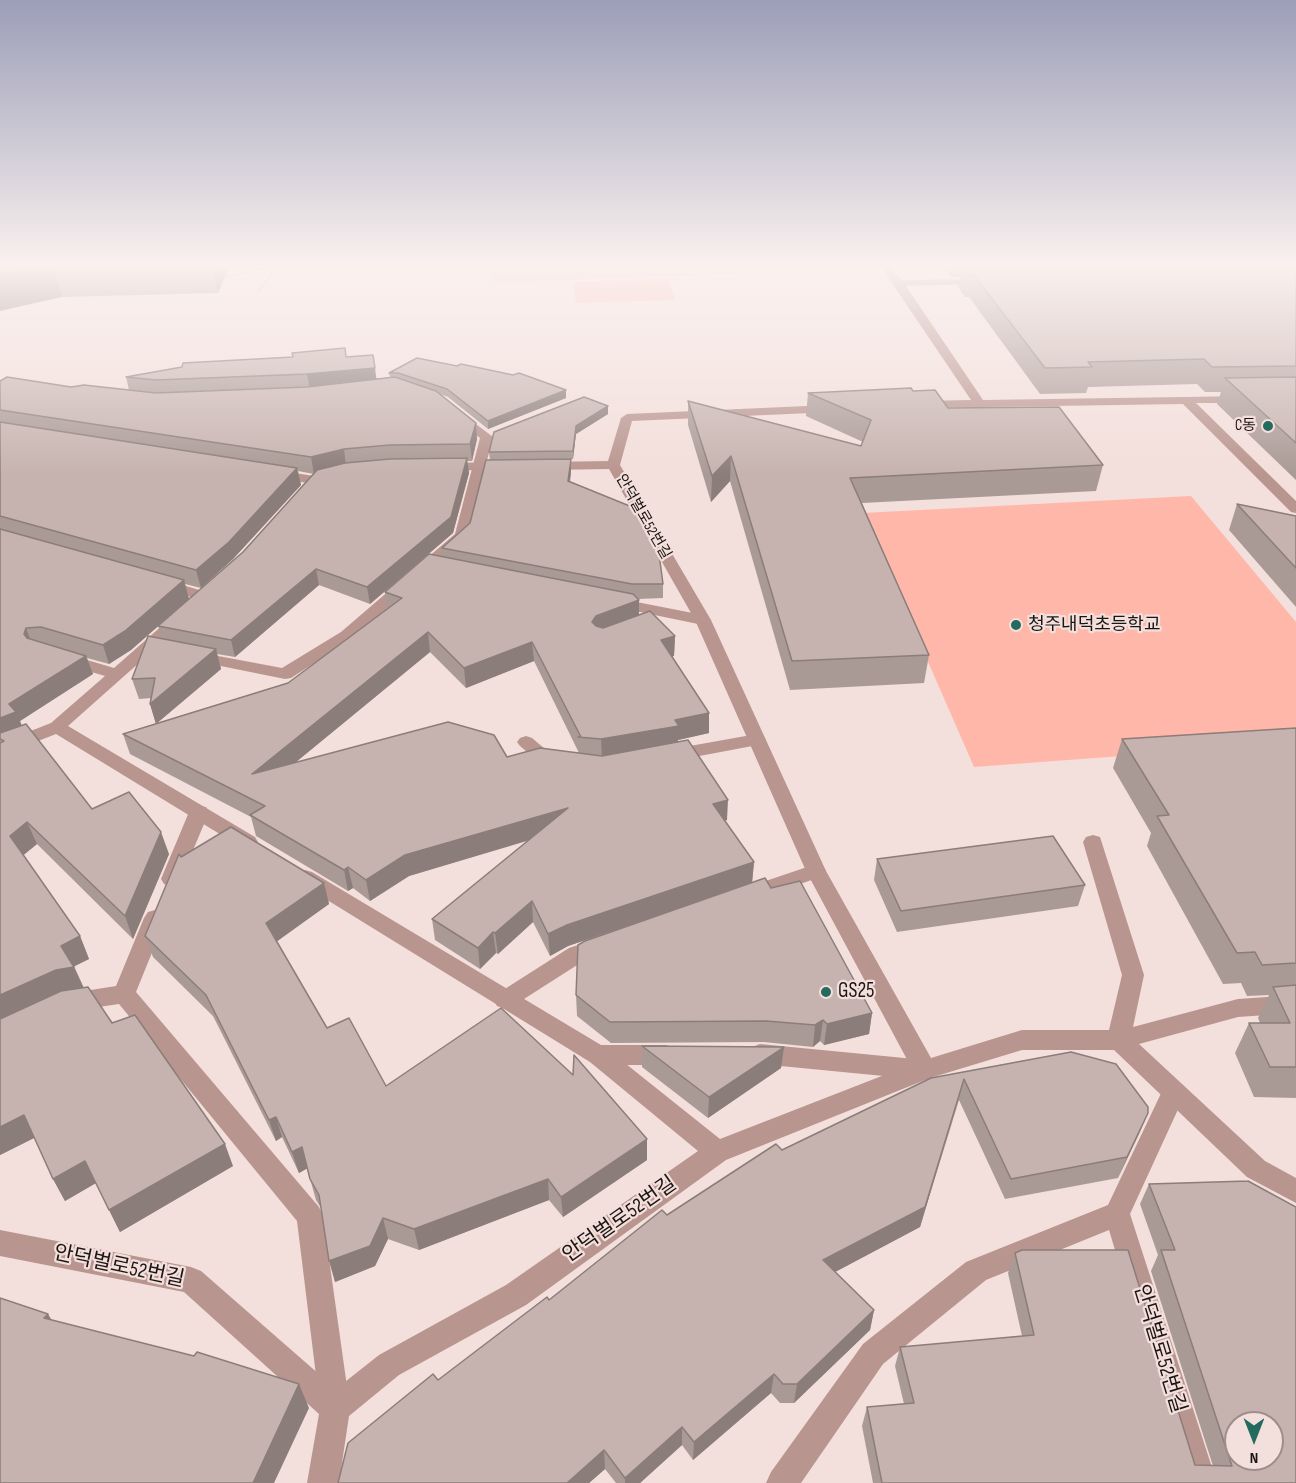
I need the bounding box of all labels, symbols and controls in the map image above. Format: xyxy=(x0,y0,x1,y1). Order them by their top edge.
place label: C동 xyxy=(1235,417,1256,435)
marker: C동 xyxy=(1261,419,1275,433)
street label: 안덕벌로52번길 xyxy=(611,471,675,563)
place label: 청주내덕초등학교 xyxy=(1028,614,1160,636)
marker: 청주내덕초등학교 xyxy=(1009,618,1023,632)
place label: GS25 xyxy=(838,979,874,1005)
marker: GS25 xyxy=(819,985,833,999)
street label: 안덕벌로52번길 xyxy=(558,1172,682,1268)
street label: 안덕벌로52번길 xyxy=(51,1241,187,1293)
street label: 안덕벌로52번길 xyxy=(1128,1282,1190,1416)
north arrow xyxy=(1224,1411,1284,1471)
text: N xyxy=(1250,1448,1258,1467)

